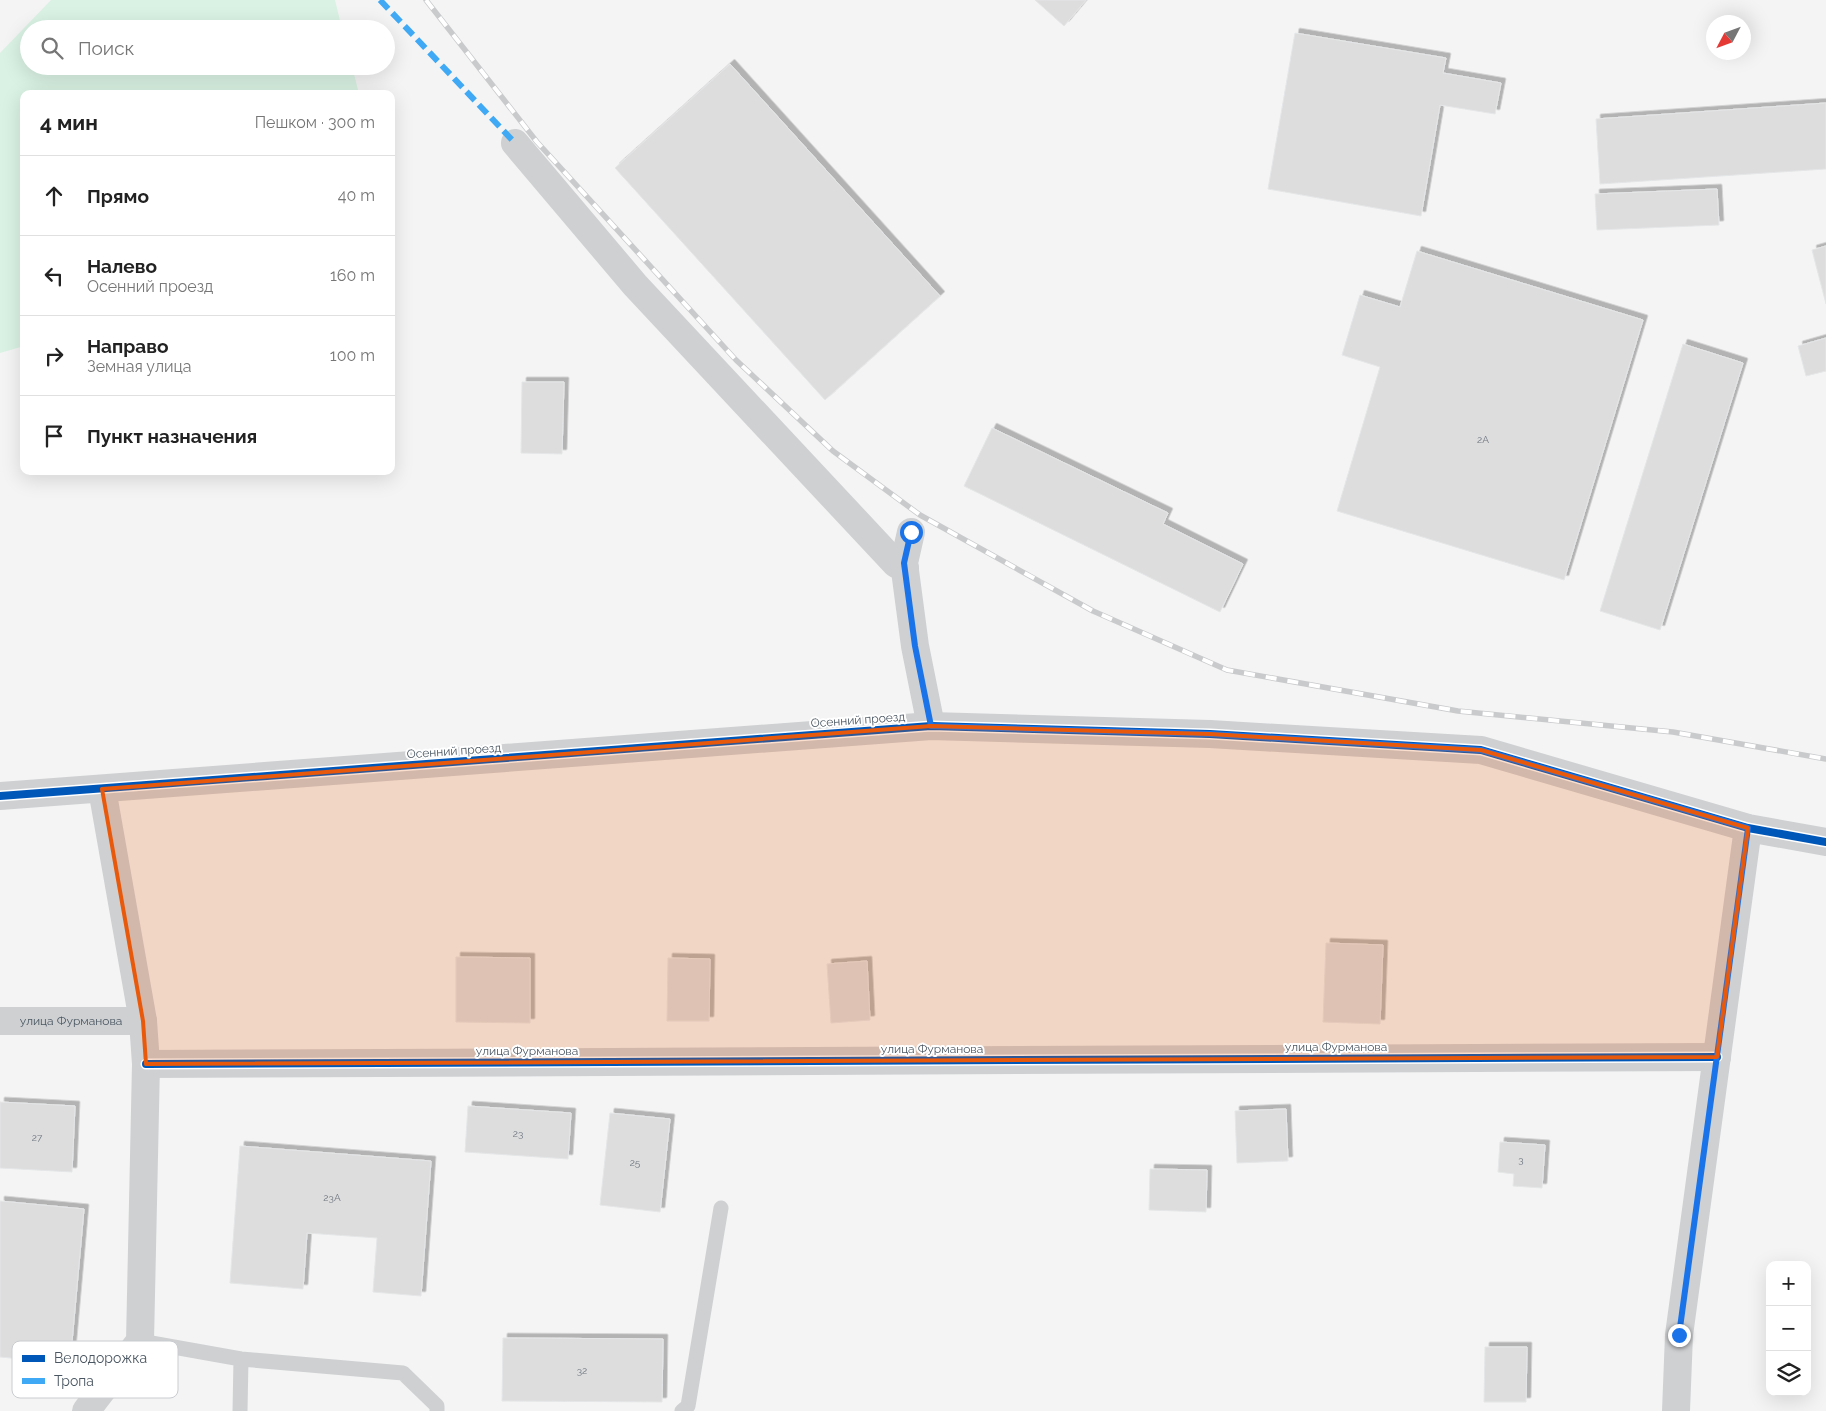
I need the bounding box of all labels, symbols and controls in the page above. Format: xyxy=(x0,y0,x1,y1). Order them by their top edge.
north arrow xyxy=(1706,15,1751,60)
search box xyxy=(20,20,395,75)
icon: search xyxy=(38,34,66,62)
text: Поиск xyxy=(78,37,134,59)
text: 4 мин xyxy=(40,110,98,135)
text: Пешком · 300 m xyxy=(255,113,375,132)
icon: ahead xyxy=(40,182,68,210)
text: Прямо xyxy=(87,185,149,207)
text: 40 m xyxy=(338,186,375,205)
text: Налево xyxy=(87,255,157,277)
icon: left xyxy=(40,262,68,290)
text: 160 m xyxy=(330,266,375,285)
text: Осенний проезд xyxy=(87,277,213,296)
text: Направо xyxy=(87,335,168,357)
icon: right xyxy=(40,342,68,370)
text: 100 m xyxy=(330,346,375,365)
text: Земная улица xyxy=(87,357,192,376)
icon: arrive xyxy=(40,422,68,450)
text: Пункт назначения xyxy=(87,425,257,447)
house number: 2А xyxy=(1477,434,1489,445)
route start xyxy=(900,521,923,544)
street label: Осенний проезд xyxy=(810,710,906,730)
street label: Осенний проезд xyxy=(406,741,502,761)
street label: улица Фурманова xyxy=(20,1014,122,1028)
street label: улица Фурманова xyxy=(1285,1040,1387,1054)
street label: улица Фурманова xyxy=(881,1042,983,1056)
street label: улица Фурманова xyxy=(476,1044,578,1058)
house number: 23 xyxy=(513,1128,523,1139)
house number: 27 xyxy=(32,1132,43,1143)
house number: 3 xyxy=(1518,1154,1524,1165)
house number: 25 xyxy=(630,1157,641,1168)
house number: 23А xyxy=(323,1192,341,1203)
map controls xyxy=(1766,1261,1811,1396)
button: + xyxy=(1766,1261,1811,1306)
button: − xyxy=(1766,1306,1811,1351)
route end xyxy=(1668,1324,1691,1347)
legend xyxy=(12,1341,178,1398)
text: Велодорожка xyxy=(54,1350,147,1366)
button: layers xyxy=(1766,1351,1811,1396)
house number: 32 xyxy=(577,1365,587,1376)
text: Тропа xyxy=(54,1373,94,1389)

